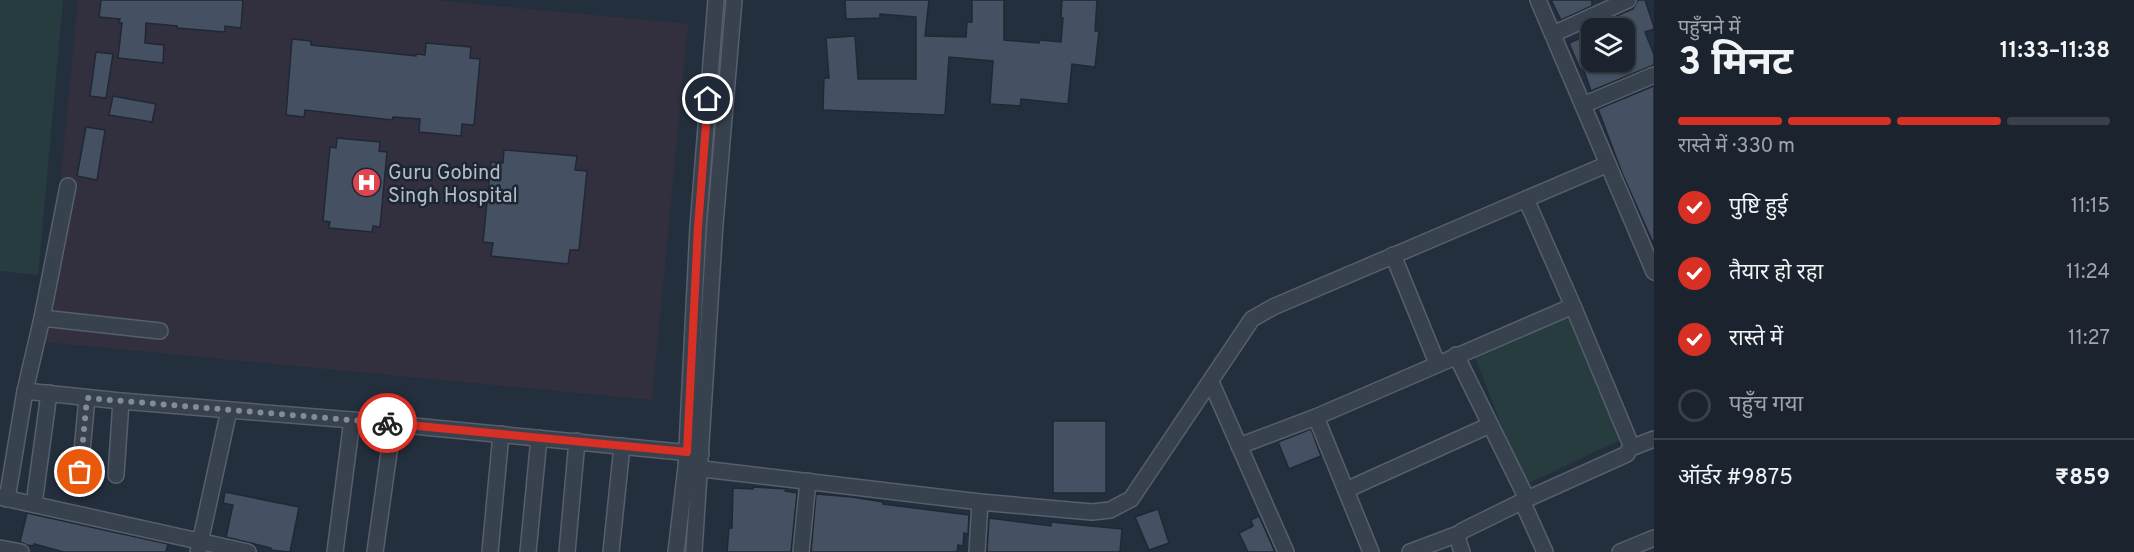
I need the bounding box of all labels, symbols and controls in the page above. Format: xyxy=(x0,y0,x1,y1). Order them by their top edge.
text: पहुँचने में xyxy=(1678,16,1740,42)
map controls xyxy=(1581,18,1635,72)
button: layers xyxy=(1581,18,1635,72)
text: 11:33–11:38 xyxy=(2000,38,2110,65)
text: 3 मिनट xyxy=(1678,40,1793,89)
pin xyxy=(682,73,733,124)
icon: home xyxy=(691,82,724,115)
text: रास्ते में · 330 m xyxy=(1678,134,1795,160)
place label: Guru Gobind Singh Hospital xyxy=(388,161,518,210)
hospital icon: Guru Gobind Singh Hospital xyxy=(351,167,383,199)
icon: check xyxy=(1678,191,1711,224)
text: पुष्टि हुई xyxy=(1729,194,1788,221)
text: 11:15 xyxy=(2071,194,2110,220)
icon: check xyxy=(1678,257,1711,290)
text: तैयार हो रहा xyxy=(1729,260,1823,287)
text: 11:24 xyxy=(2066,260,2110,286)
icon: check xyxy=(1678,323,1711,356)
text: रास्ते में xyxy=(1729,326,1783,353)
text: 11:27 xyxy=(2068,326,2110,352)
text: पहुँच गया xyxy=(1729,392,1803,419)
courier xyxy=(357,393,417,453)
icon: bike xyxy=(371,407,404,440)
pin xyxy=(54,446,105,497)
icon: bag xyxy=(63,455,96,488)
text: ऑर्डर #9875 xyxy=(1678,465,1793,492)
text: ₹859 xyxy=(2055,465,2110,492)

